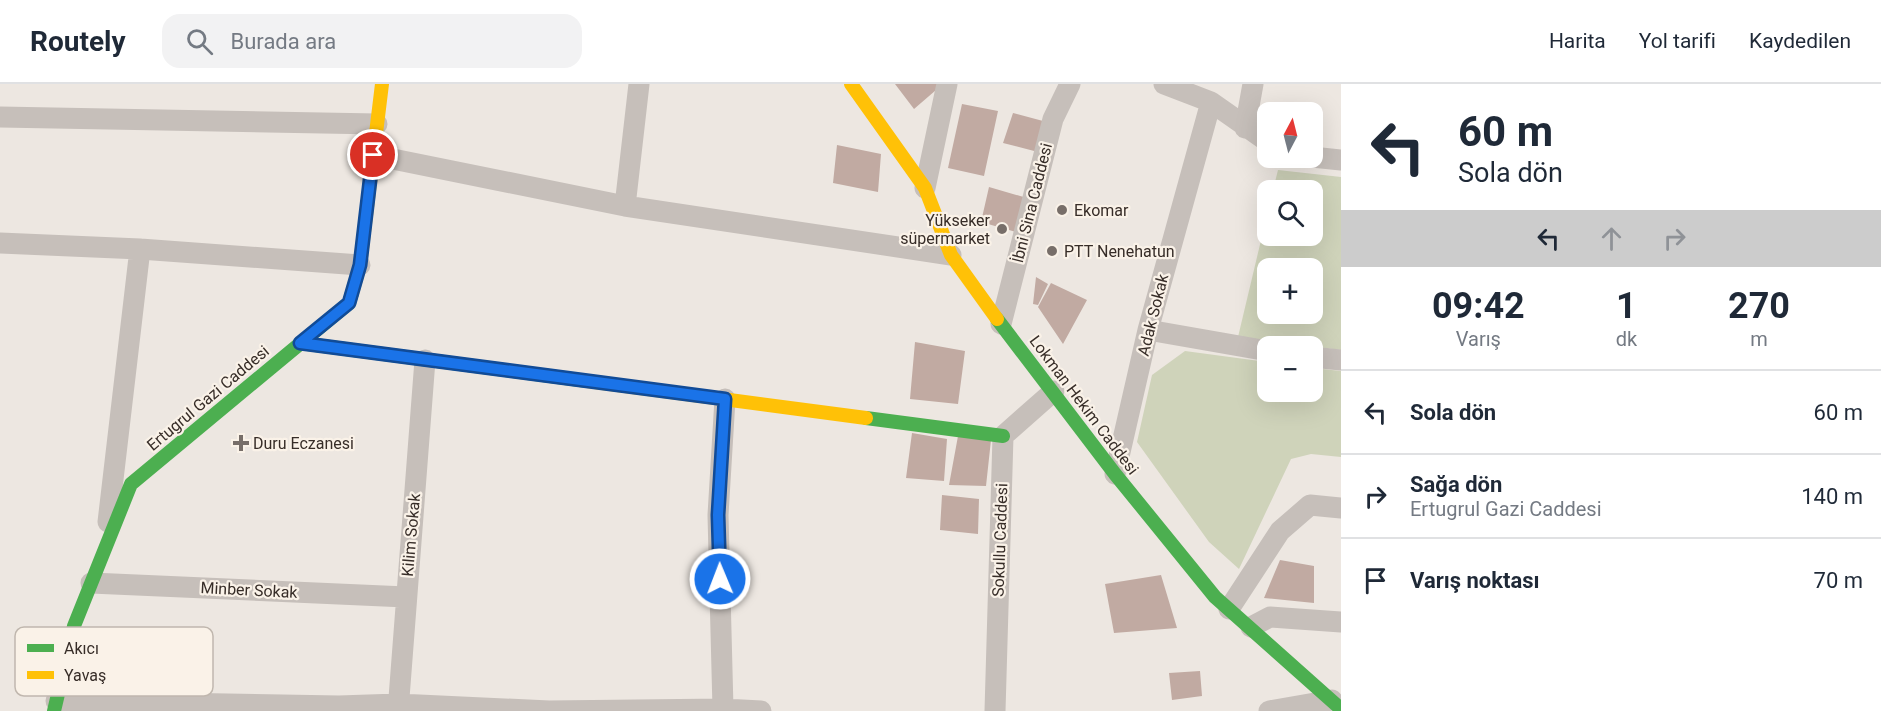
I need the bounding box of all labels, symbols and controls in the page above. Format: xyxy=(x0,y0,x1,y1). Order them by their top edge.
search box xyxy=(162,14,582,68)
text: Routely xyxy=(30,25,126,58)
icon: search xyxy=(183,25,216,58)
text: Burada ara xyxy=(231,29,336,54)
text: Harita xyxy=(1549,29,1606,53)
text: Yol tarifi xyxy=(1639,29,1716,53)
text: Kaydedilen xyxy=(1749,29,1851,53)
north arrow xyxy=(1257,102,1323,168)
map controls xyxy=(1257,102,1323,402)
text: 60 m xyxy=(1458,107,1553,156)
icon: left xyxy=(1359,108,1437,186)
pin xyxy=(347,129,398,180)
icon: arrive xyxy=(356,138,389,171)
street label: İbni Sina Caddesi xyxy=(1008,141,1056,265)
text: Sola dön xyxy=(1458,157,1563,189)
button: search xyxy=(1257,180,1323,246)
place label: Ekomar xyxy=(1074,201,1129,220)
marker: Ekomar xyxy=(1055,203,1069,217)
place label: Yükseker süpermarket xyxy=(900,211,991,248)
marker: Yükseker süpermarket xyxy=(995,222,1009,236)
icon: left xyxy=(1532,222,1565,255)
icon: ahead xyxy=(1595,222,1628,255)
icon: right xyxy=(1658,222,1691,255)
place label: PTT Nenehatun xyxy=(1064,242,1175,261)
marker: PTT Nenehatun xyxy=(1045,244,1059,258)
button: + xyxy=(1257,258,1323,324)
street label: Adak Sokak xyxy=(1134,271,1173,358)
text: 09:42 xyxy=(1432,285,1525,327)
text: 1 xyxy=(1616,285,1637,327)
text: 270 xyxy=(1728,285,1790,327)
text: Varış xyxy=(1456,327,1501,351)
text: dk xyxy=(1616,327,1637,351)
text: m xyxy=(1750,327,1768,351)
street label: Lokman Hekim Caddesi xyxy=(1026,332,1142,478)
button: − xyxy=(1257,336,1323,402)
street label: Ertugrul Gazi Caddesi xyxy=(143,341,273,455)
icon: left xyxy=(1359,396,1392,429)
text: Sola dön xyxy=(1410,400,1496,425)
text: 60 m xyxy=(1814,400,1863,425)
place label: Duru Eczanesi xyxy=(253,434,354,453)
marker: Duru Eczanesi xyxy=(234,436,248,450)
text: Sağa dön xyxy=(1410,472,1502,497)
icon: right xyxy=(1359,480,1392,513)
street label: Sokullu Caddesi xyxy=(989,483,1011,597)
text: 140 m xyxy=(1801,484,1863,509)
street label: Kilim Sokak xyxy=(398,492,424,577)
text: Ertugrul Gazi Caddesi xyxy=(1410,497,1602,521)
position arrow xyxy=(688,547,752,611)
icon: arrive xyxy=(1359,564,1392,597)
text: Varış noktası xyxy=(1410,568,1540,593)
text: 70 m xyxy=(1814,568,1863,593)
street label: Minber Sokak xyxy=(200,578,299,602)
legend xyxy=(15,627,213,696)
text: Akıcı xyxy=(64,639,99,658)
text: Yavaş xyxy=(64,666,106,685)

